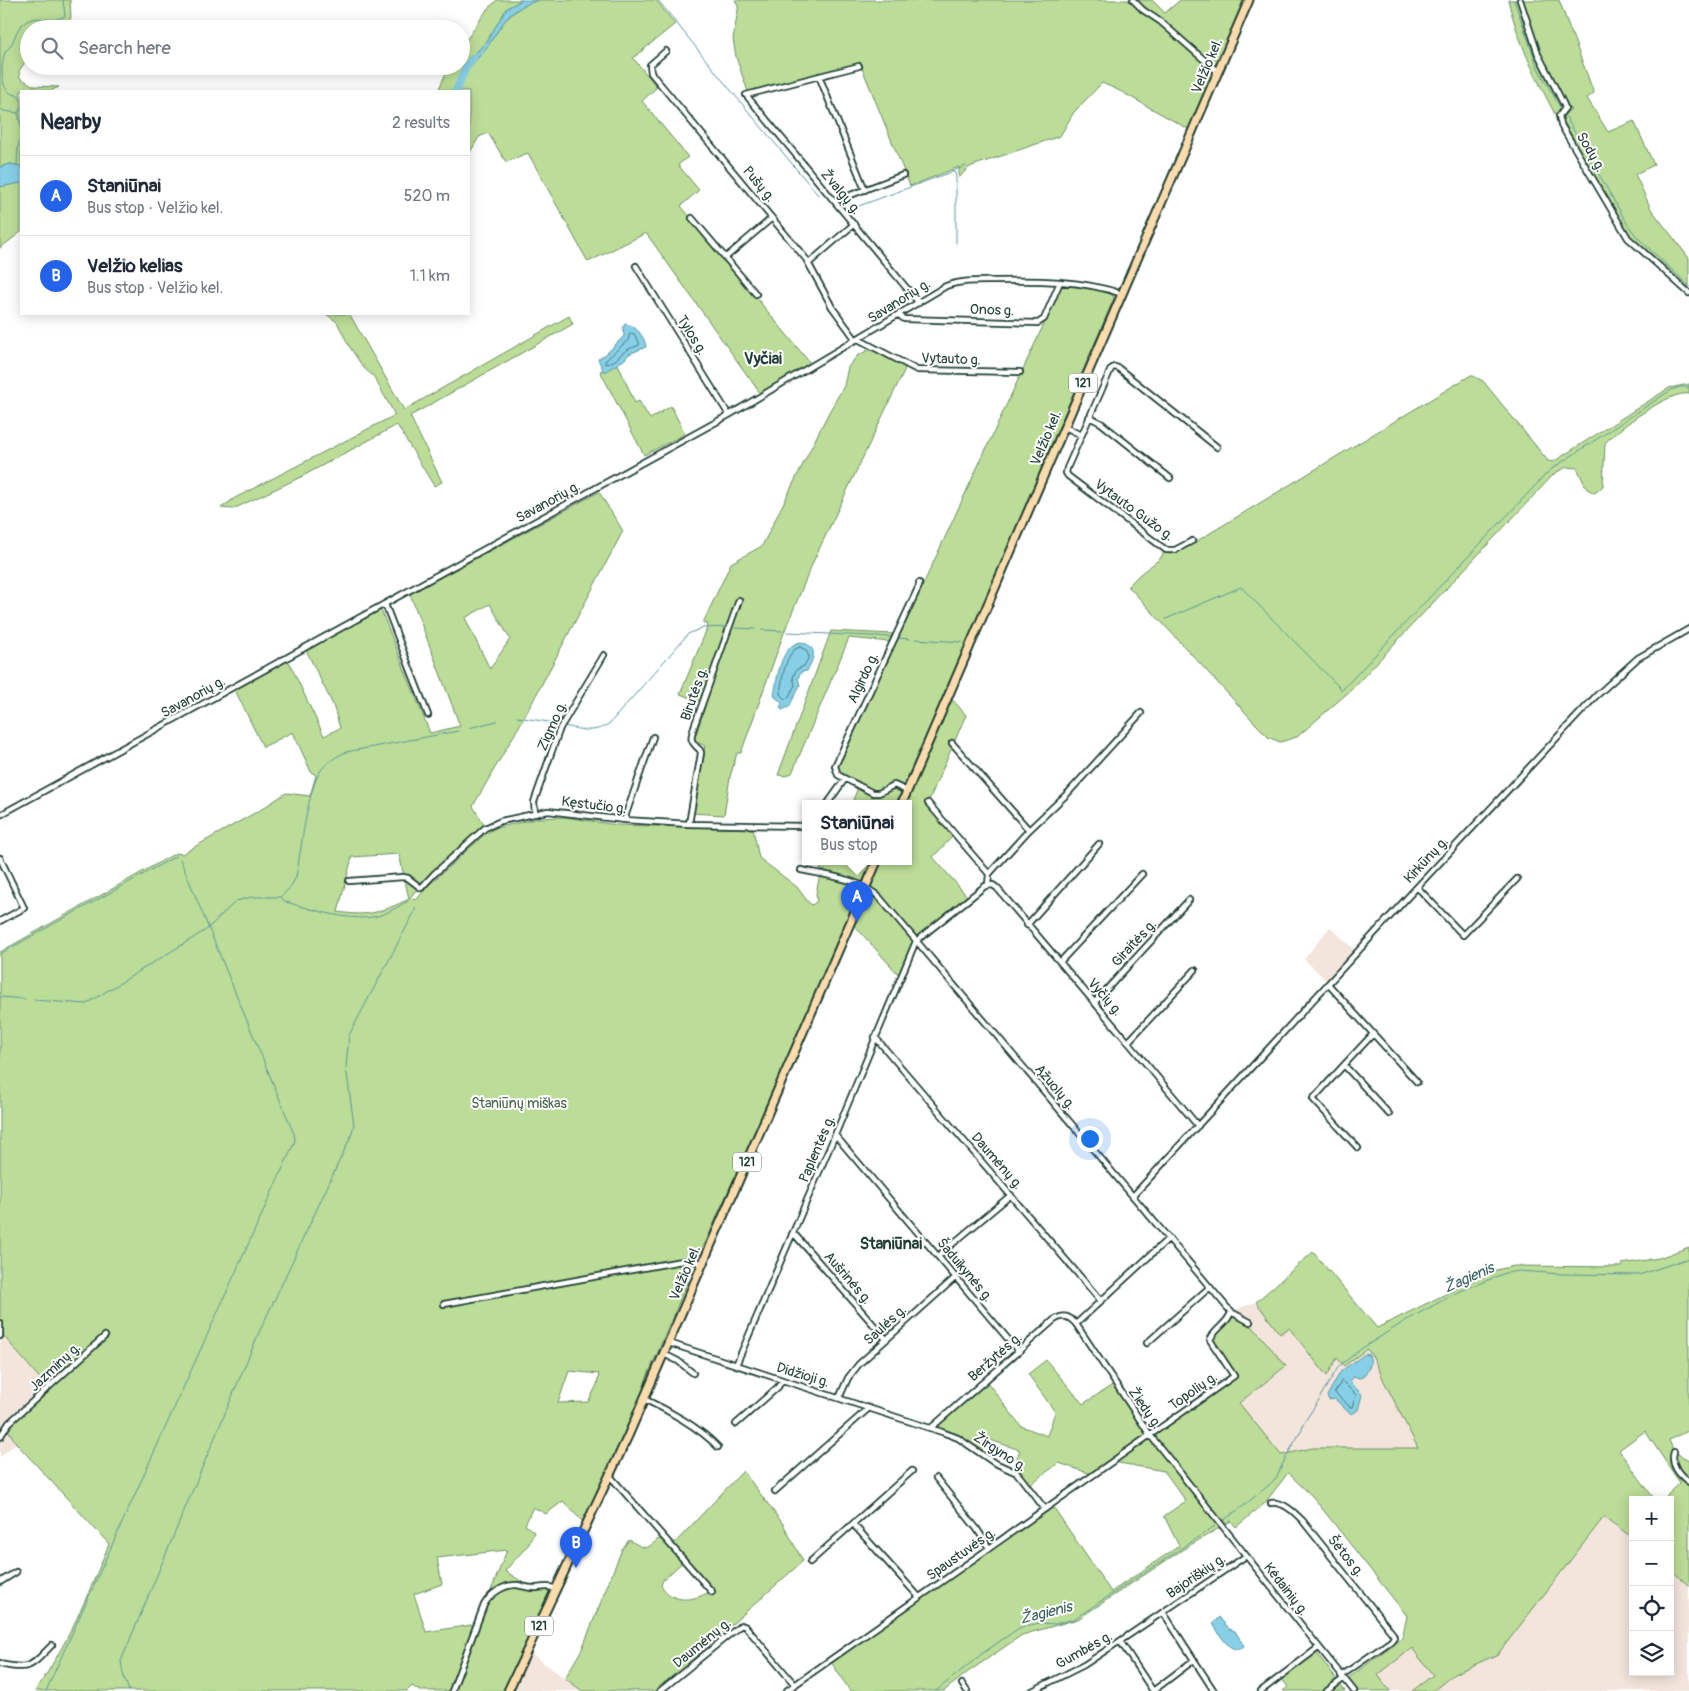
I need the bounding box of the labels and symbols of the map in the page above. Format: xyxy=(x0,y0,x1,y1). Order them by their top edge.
street label: Velžio kel. xyxy=(1188,36,1226,96)
street label: Sodų g. xyxy=(1573,129,1609,175)
street label: Pušų g. xyxy=(739,163,779,205)
street label: Žvalgų g. xyxy=(817,166,865,218)
street label: Savanorių g. xyxy=(865,275,933,327)
street label: Onos g. xyxy=(970,301,1014,319)
street label: Tylos g. xyxy=(673,312,711,358)
district label: Vyčiai xyxy=(744,349,782,369)
street label: Vytauto g. xyxy=(921,349,981,369)
road number: 121 xyxy=(1069,373,1097,392)
street label: Velžio kel. xyxy=(1027,408,1065,468)
street label: Vytauto Gužo g. xyxy=(1091,476,1177,544)
street label: Savanorių g. xyxy=(513,477,583,527)
street label: Algirdo g. xyxy=(844,650,882,706)
street label: Birutės g. xyxy=(677,665,711,723)
street label: Savanorių g. xyxy=(158,672,228,722)
street label: Zigmo g. xyxy=(534,699,570,753)
street label: Kęstučio g. xyxy=(561,793,627,817)
street label: Kirkūnų g. xyxy=(1400,833,1452,887)
pin: A xyxy=(841,881,873,922)
street label: Giraitės g. xyxy=(1108,916,1160,970)
street label: Vyčių g. xyxy=(1084,975,1126,1019)
street label: Ąžuolų g. xyxy=(1031,1061,1079,1113)
park label: Staniūnų miškas xyxy=(471,1095,568,1112)
street label: Paplentės g. xyxy=(795,1113,839,1185)
your location xyxy=(1077,1126,1103,1152)
street label: Daumėnų g. xyxy=(968,1129,1026,1193)
road number: 121 xyxy=(733,1152,761,1172)
district label: Staniūnai xyxy=(860,1234,922,1254)
street label: Šaduikynės g. xyxy=(933,1234,997,1305)
street label: Velžio kel. xyxy=(666,1243,704,1303)
street label: Aušrinės g. xyxy=(821,1248,875,1308)
water label: Žagienis xyxy=(1441,1258,1499,1297)
street label: Saulės g. xyxy=(860,1301,910,1349)
street label: Beržytės g. xyxy=(965,1329,1025,1385)
street label: Jazminų g. xyxy=(26,1339,84,1395)
street label: Didžioji g. xyxy=(775,1359,831,1391)
street label: Topolių g. xyxy=(1166,1368,1220,1414)
street label: Žiedų g. xyxy=(1125,1384,1165,1432)
street label: Žirgyno g. xyxy=(970,1429,1030,1475)
street label: Spaustuvės g. xyxy=(923,1524,999,1584)
pin: B xyxy=(560,1527,592,1568)
street label: Šėtos g. xyxy=(1324,1531,1369,1580)
street label: Bajoriškių g. xyxy=(1163,1550,1229,1602)
street label: Kėdainių g. xyxy=(1260,1559,1312,1619)
water label: Žagienis xyxy=(1018,1597,1076,1629)
street label: Daumėnų g. xyxy=(670,1614,734,1672)
road number: 121 xyxy=(525,1616,553,1635)
street label: Gumbės g. xyxy=(1053,1628,1115,1672)

